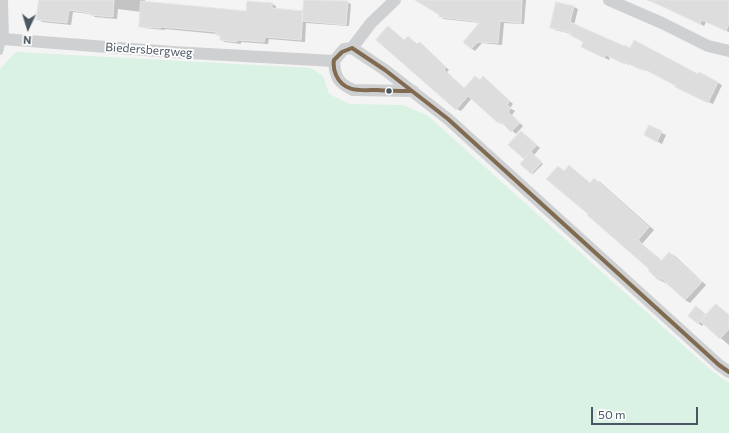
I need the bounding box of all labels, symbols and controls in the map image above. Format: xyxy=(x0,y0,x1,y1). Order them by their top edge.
north arrow xyxy=(8,8,48,48)
text: N xyxy=(23,34,32,47)
street label: Biedersbergweg xyxy=(105,40,193,60)
unlabelled marker xyxy=(384,86,394,96)
scale bar xyxy=(593,399,700,425)
text: 50 m xyxy=(598,407,626,421)

